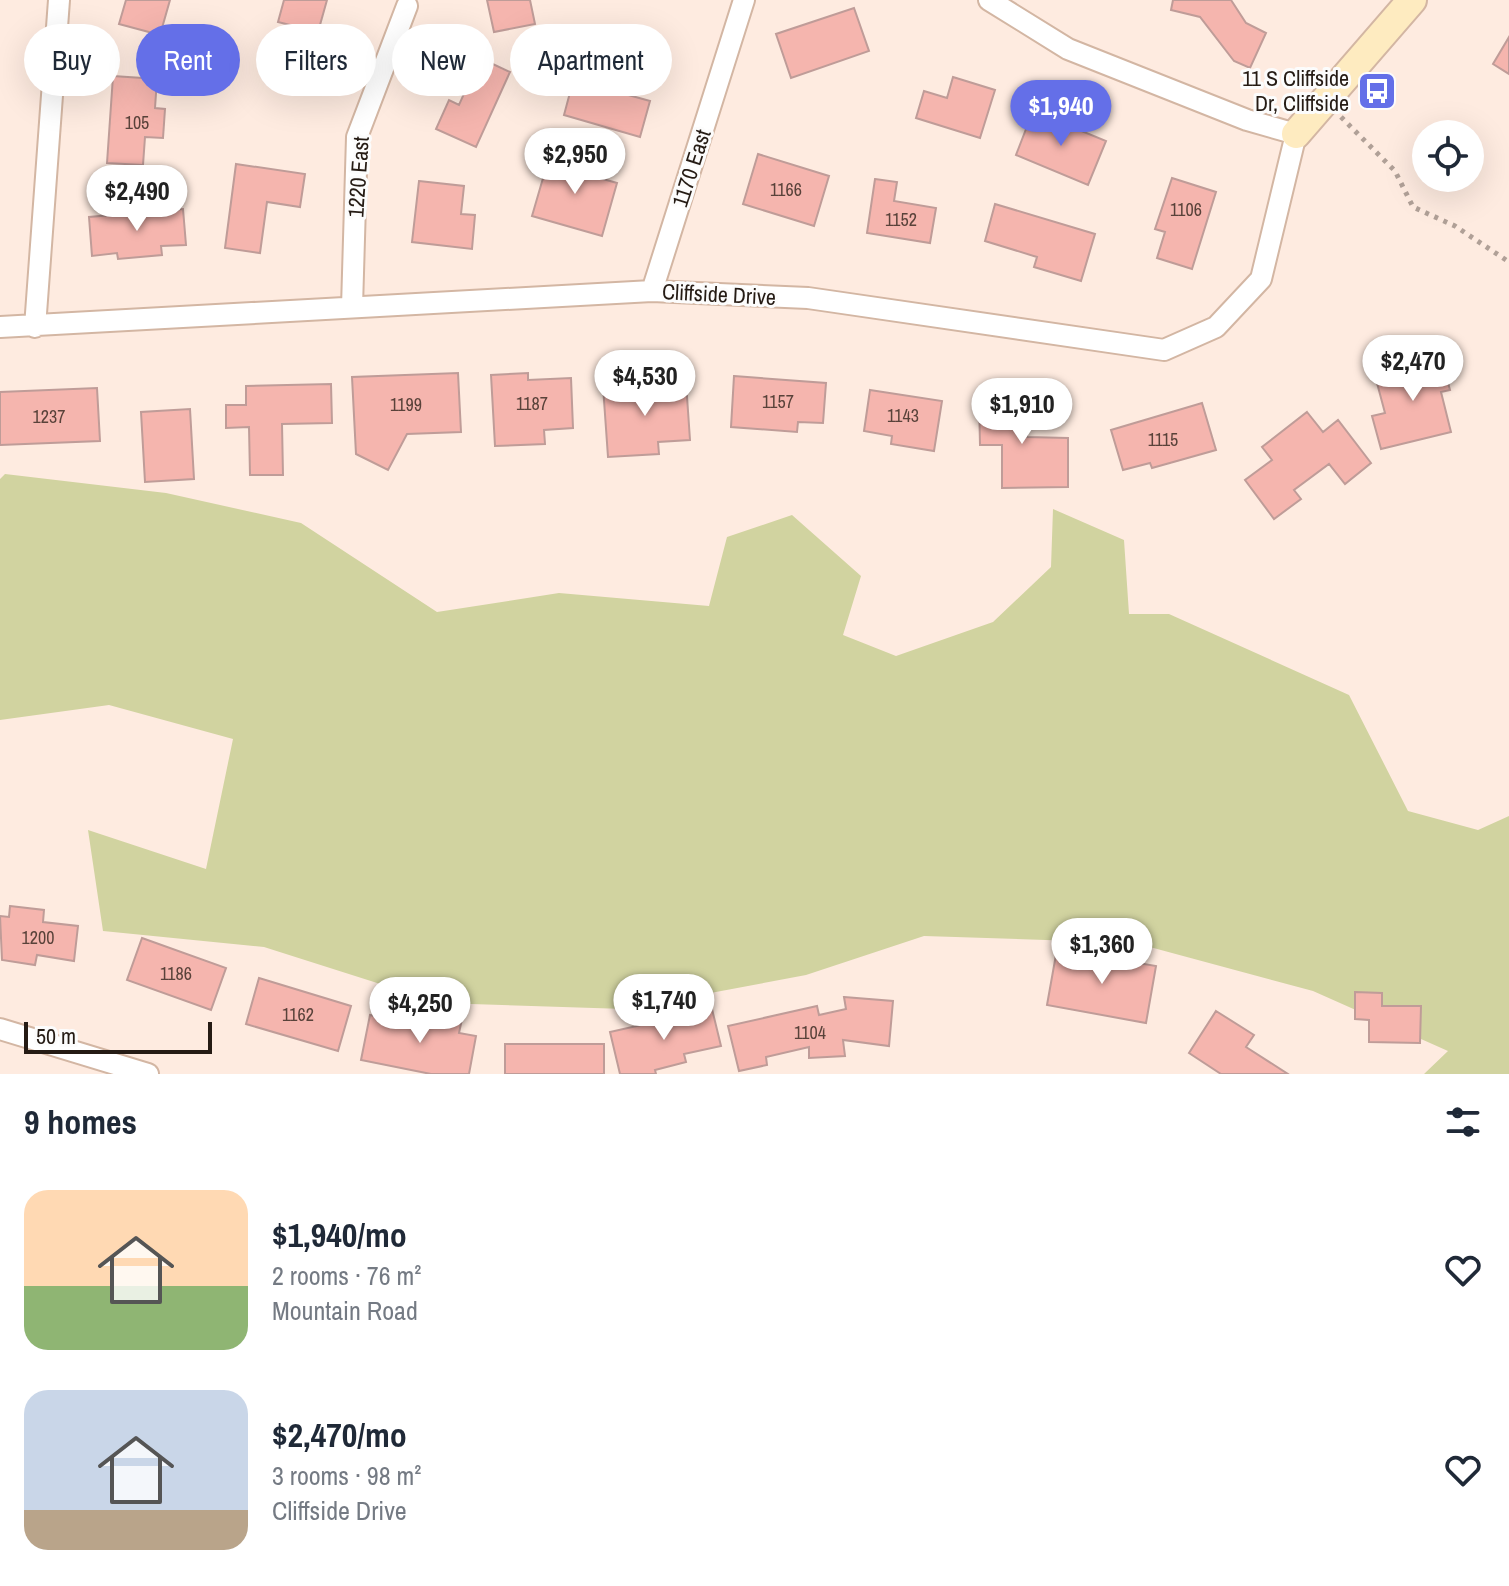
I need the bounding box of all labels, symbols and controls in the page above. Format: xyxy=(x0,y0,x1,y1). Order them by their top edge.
chip: Buy xyxy=(24,24,120,96)
chip: Rent xyxy=(136,24,240,96)
chip: Filters xyxy=(256,24,376,96)
chip: New xyxy=(392,24,494,96)
chip: Apartment xyxy=(510,24,672,96)
place label: 11 S Cliffside Dr, Cliffside xyxy=(1242,63,1349,118)
bus stop icon: 11 S Cliffside Dr, Cliffside xyxy=(1356,70,1398,112)
pin: $1,940 xyxy=(996,80,1126,148)
text: $1,940 xyxy=(1028,88,1094,123)
house number: 105 xyxy=(125,110,149,135)
map controls xyxy=(1412,120,1484,192)
button: locate xyxy=(1412,120,1484,192)
street label: 1170 East xyxy=(664,125,718,211)
pin: $2,950 xyxy=(510,128,640,196)
street label: 1220 East xyxy=(340,135,376,219)
text: $2,950 xyxy=(542,136,608,171)
pin: $2,490 xyxy=(72,165,202,233)
text: $2,490 xyxy=(104,173,170,208)
house number: 1166 xyxy=(770,177,802,202)
house number: 1106 xyxy=(1170,197,1202,222)
house number: 1152 xyxy=(885,207,917,232)
street label: Cliffside Drive xyxy=(661,276,777,312)
pin: $2,470 xyxy=(1348,335,1478,403)
text: $2,470 xyxy=(1380,343,1446,378)
pin: $4,530 xyxy=(580,350,710,418)
text: $4,530 xyxy=(612,358,678,393)
pin: $1,910 xyxy=(957,378,1087,446)
text: $1,910 xyxy=(989,386,1055,421)
house number: 1157 xyxy=(762,389,794,414)
house number: 1187 xyxy=(516,391,548,416)
house number: 1199 xyxy=(390,392,422,417)
house number: 1143 xyxy=(887,403,919,428)
house number: 1237 xyxy=(33,404,65,429)
house number: 1115 xyxy=(1148,427,1178,452)
pin: $1,360 xyxy=(1037,918,1167,986)
house number: 1200 xyxy=(22,925,54,950)
text: $1,360 xyxy=(1069,926,1135,961)
house number: 1186 xyxy=(160,961,192,986)
pin: $1,740 xyxy=(599,974,729,1042)
pin: $4,250 xyxy=(355,977,485,1045)
text: $1,740 xyxy=(631,982,697,1017)
text: $4,250 xyxy=(387,985,453,1020)
house number: 1162 xyxy=(282,1002,314,1027)
scale bar xyxy=(24,1018,212,1054)
house number: 1104 xyxy=(794,1020,826,1045)
text: 50 m xyxy=(36,1021,76,1051)
text: 9 homes xyxy=(24,1099,137,1145)
icon: filters xyxy=(1441,1100,1485,1144)
text: $1,940/mo xyxy=(272,1212,407,1258)
icon: home xyxy=(88,1222,184,1318)
icon: heart xyxy=(1441,1248,1485,1292)
text: 2 rooms · 76 m² xyxy=(272,1258,421,1293)
text: Mountain Road xyxy=(272,1293,418,1328)
text: $2,470/mo xyxy=(272,1412,407,1458)
icon: home xyxy=(88,1422,184,1518)
icon: heart xyxy=(1441,1448,1485,1492)
text: 3 rooms · 98 m² xyxy=(272,1458,421,1493)
text: Cliffside Drive xyxy=(272,1493,407,1528)

